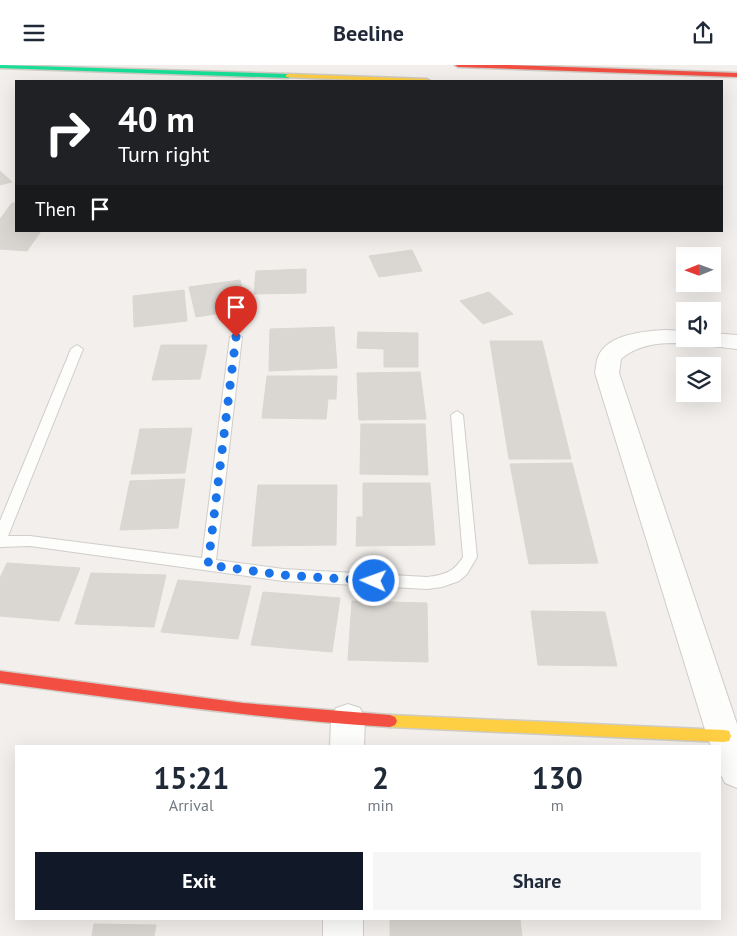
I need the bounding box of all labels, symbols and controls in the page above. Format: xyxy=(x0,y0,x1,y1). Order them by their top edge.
icon: menu xyxy=(20,19,48,47)
text: Beeline xyxy=(333,19,404,47)
icon: share xyxy=(689,19,717,47)
text: 40 m xyxy=(118,96,195,142)
icon: right xyxy=(35,100,100,165)
text: Turn right xyxy=(118,140,210,168)
icon: arrive xyxy=(86,195,114,223)
text: Then xyxy=(35,197,76,221)
north arrow xyxy=(676,247,721,293)
map controls xyxy=(676,247,721,402)
pin xyxy=(215,286,257,337)
icon: arrive xyxy=(222,293,250,321)
button: sound xyxy=(676,302,721,347)
button: layers xyxy=(676,357,721,402)
position arrow xyxy=(347,554,399,606)
text: 15:21 xyxy=(153,758,229,797)
text: 2 xyxy=(372,758,389,797)
text: 130 xyxy=(532,758,583,797)
text: Arrival xyxy=(169,795,214,815)
text: min xyxy=(368,795,394,815)
text: m xyxy=(551,795,564,815)
button: Exit xyxy=(35,852,363,910)
button: Share xyxy=(373,852,701,910)

